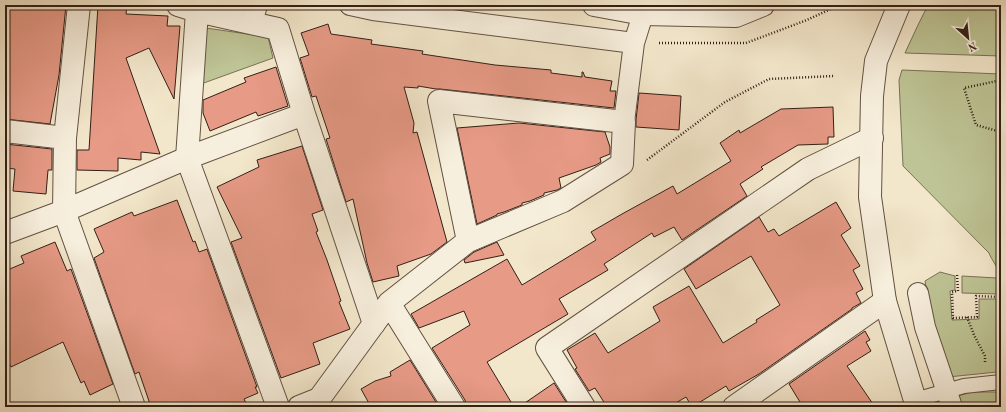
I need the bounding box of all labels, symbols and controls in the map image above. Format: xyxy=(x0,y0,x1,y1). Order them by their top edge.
north arrow xyxy=(948,18,988,58)
text: N xyxy=(965,39,978,53)

